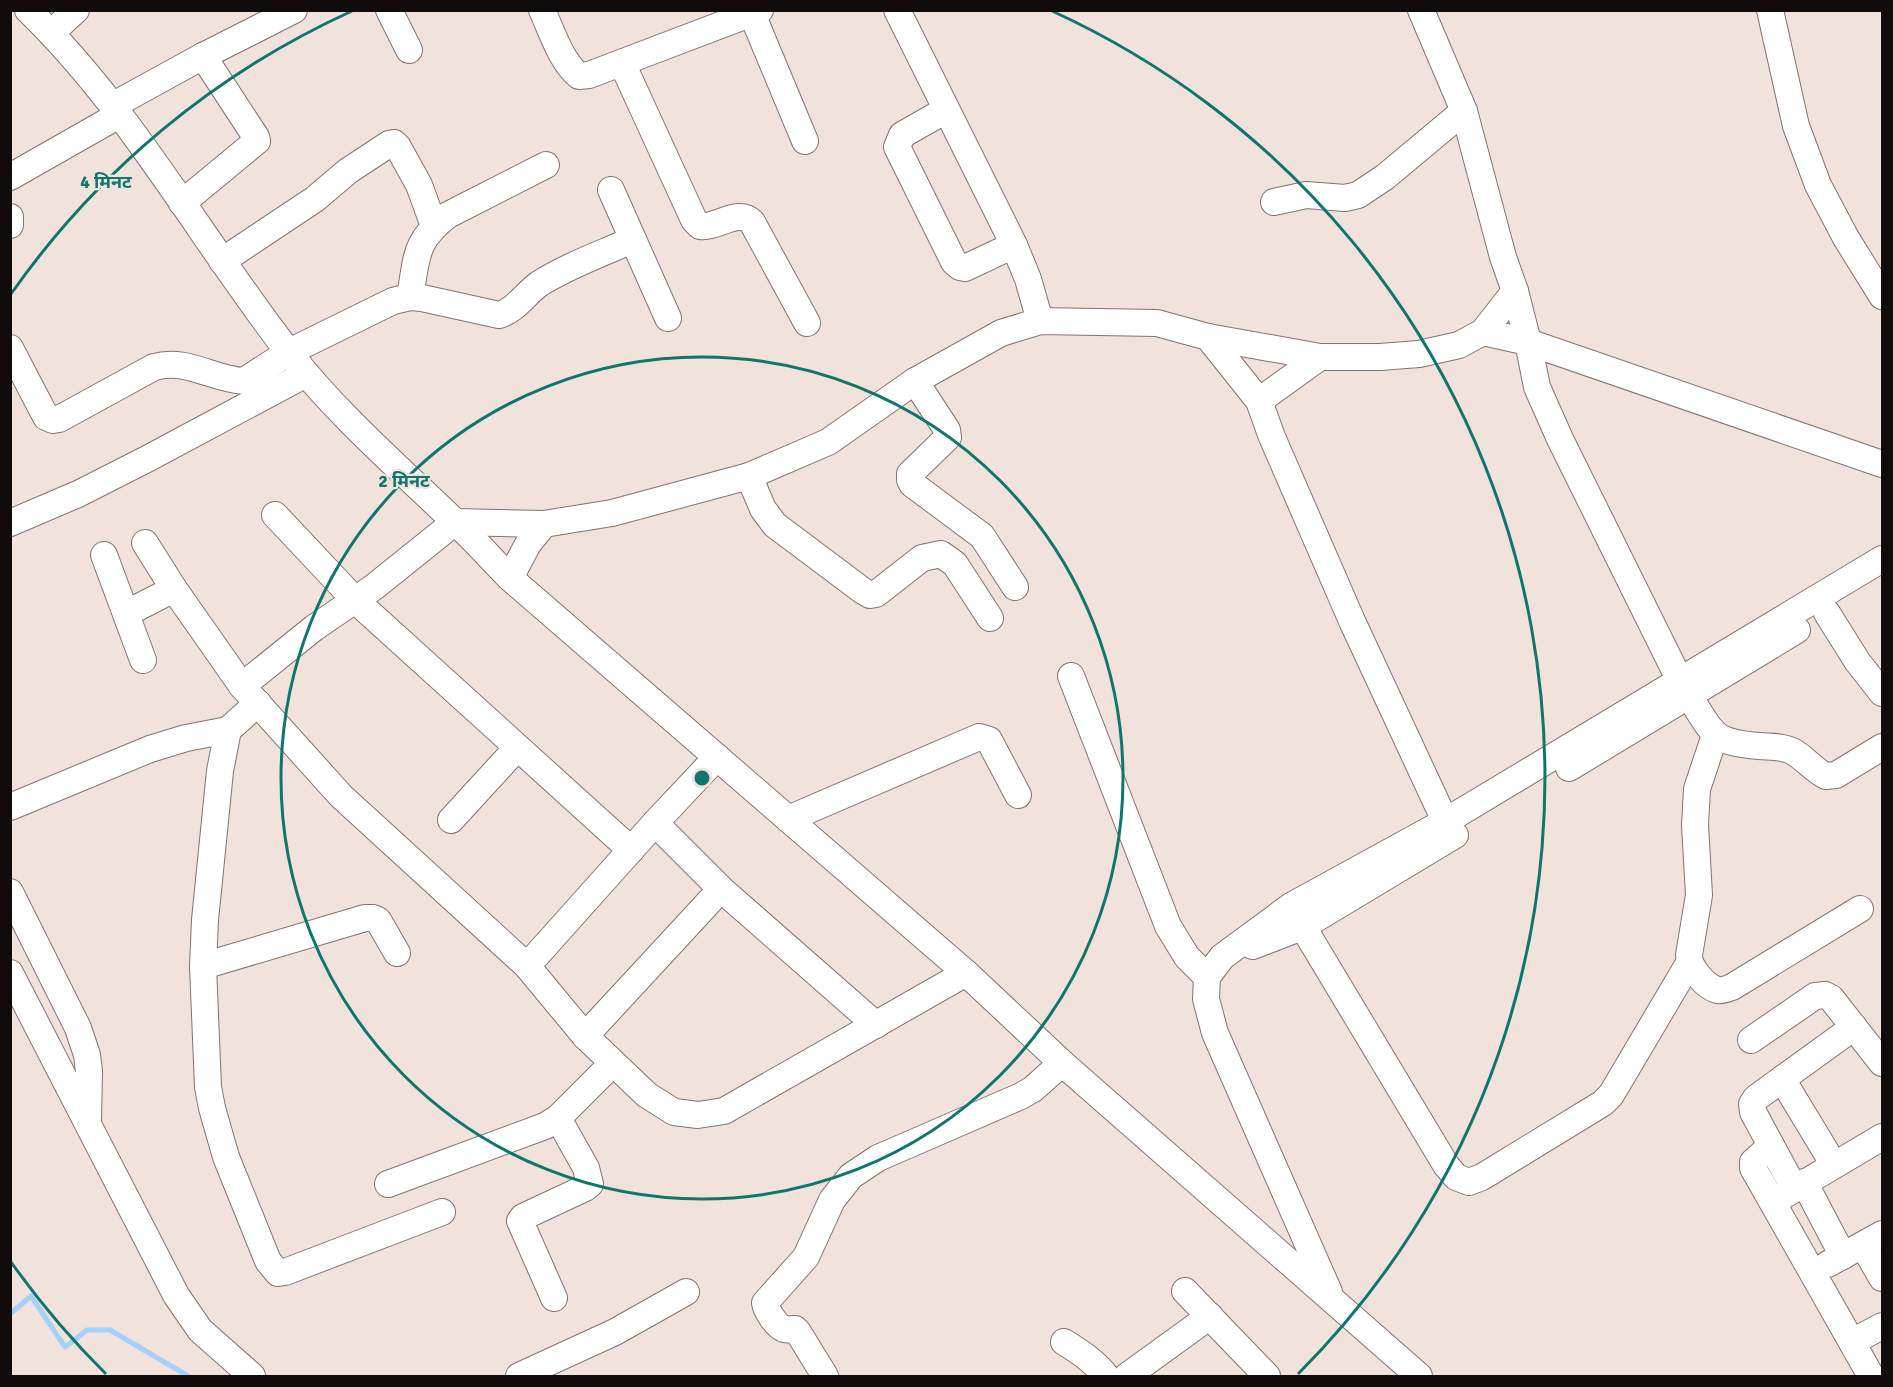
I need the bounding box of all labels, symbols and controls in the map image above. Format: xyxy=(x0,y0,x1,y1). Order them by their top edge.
text: 4 मिनट xyxy=(80,171,132,193)
text: 2 मिनट xyxy=(378,470,430,492)
centre of rings xyxy=(692,768,712,788)

